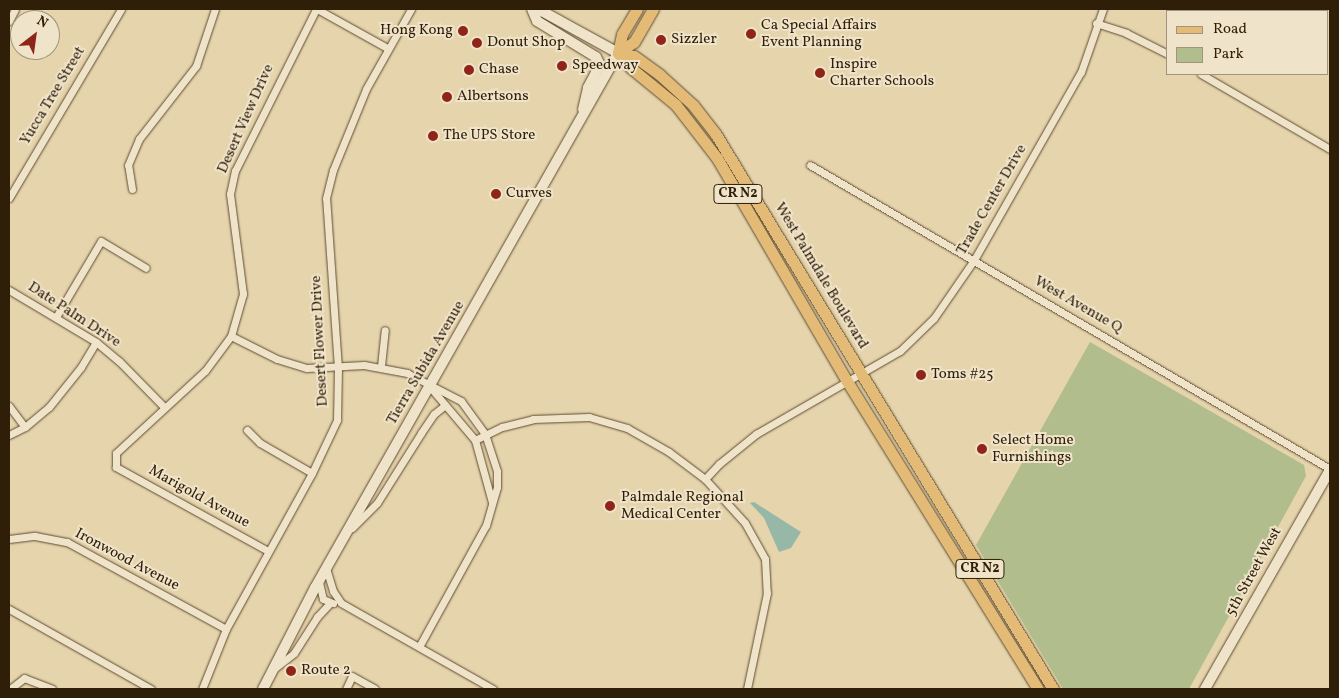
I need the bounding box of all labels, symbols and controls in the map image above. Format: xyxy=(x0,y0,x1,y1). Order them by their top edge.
north arrow xyxy=(10,10,60,60)
legend xyxy=(1166,10,1329,75)
text: N xyxy=(33,12,51,33)
place label: Ca Special Affairs Event Planning xyxy=(761,16,877,51)
text: Road xyxy=(1213,19,1247,40)
place label: Hong Kong xyxy=(380,22,453,40)
marker: Hong Kong xyxy=(457,25,469,37)
marker: Ca Special Affairs Event Planning xyxy=(745,28,757,40)
place label: Sizzler xyxy=(671,31,717,49)
place label: Donut Shop xyxy=(487,34,565,52)
marker: Sizzler xyxy=(655,34,667,46)
marker: Donut Shop xyxy=(471,37,483,49)
street label: Yucca Tree Street xyxy=(16,43,90,149)
text: Park xyxy=(1213,44,1244,65)
place label: Inspire Charter Schools xyxy=(830,55,934,90)
place label: Speedway xyxy=(572,57,638,75)
marker: Speedway xyxy=(556,60,568,72)
street label: Desert View Drive xyxy=(214,61,278,177)
place label: Chase xyxy=(479,61,519,79)
marker: Chase xyxy=(463,64,475,76)
marker: Inspire Charter Schools xyxy=(814,67,826,79)
place label: Albertsons xyxy=(457,88,529,106)
marker: Albertsons xyxy=(441,91,453,103)
place label: The UPS Store xyxy=(443,127,535,145)
marker: The UPS Store xyxy=(427,130,439,142)
street label: Trade Center Drive xyxy=(953,142,1031,258)
road number: CR N2 xyxy=(713,182,763,205)
place label: Curves xyxy=(506,185,552,203)
marker: Curves xyxy=(490,188,502,200)
street label: West Palmdale Boulevard xyxy=(770,200,872,352)
street label: West Avenue Q xyxy=(1031,273,1125,337)
street label: Desert Flower Drive xyxy=(308,275,332,407)
street label: Date Palm Drive xyxy=(24,278,124,352)
street label: Tierra Subida Avenue xyxy=(383,298,469,428)
place label: Toms #25 xyxy=(931,366,994,384)
marker: Toms #25 xyxy=(915,369,927,381)
place label: Select Home Furnishings xyxy=(992,431,1074,466)
marker: Select Home Furnishings xyxy=(976,443,988,455)
street label: Marigold Avenue xyxy=(145,462,253,532)
place label: Palmdale Regional Medical Center xyxy=(621,488,744,523)
marker: Palmdale Regional Medical Center xyxy=(603,499,617,513)
street label: 5th Street West xyxy=(1222,524,1286,620)
street label: Ironwood Avenue xyxy=(72,525,182,595)
road number: CR N2 xyxy=(955,558,1005,580)
place label: Route 2 xyxy=(301,662,351,680)
marker: Route 2 xyxy=(285,665,297,677)

